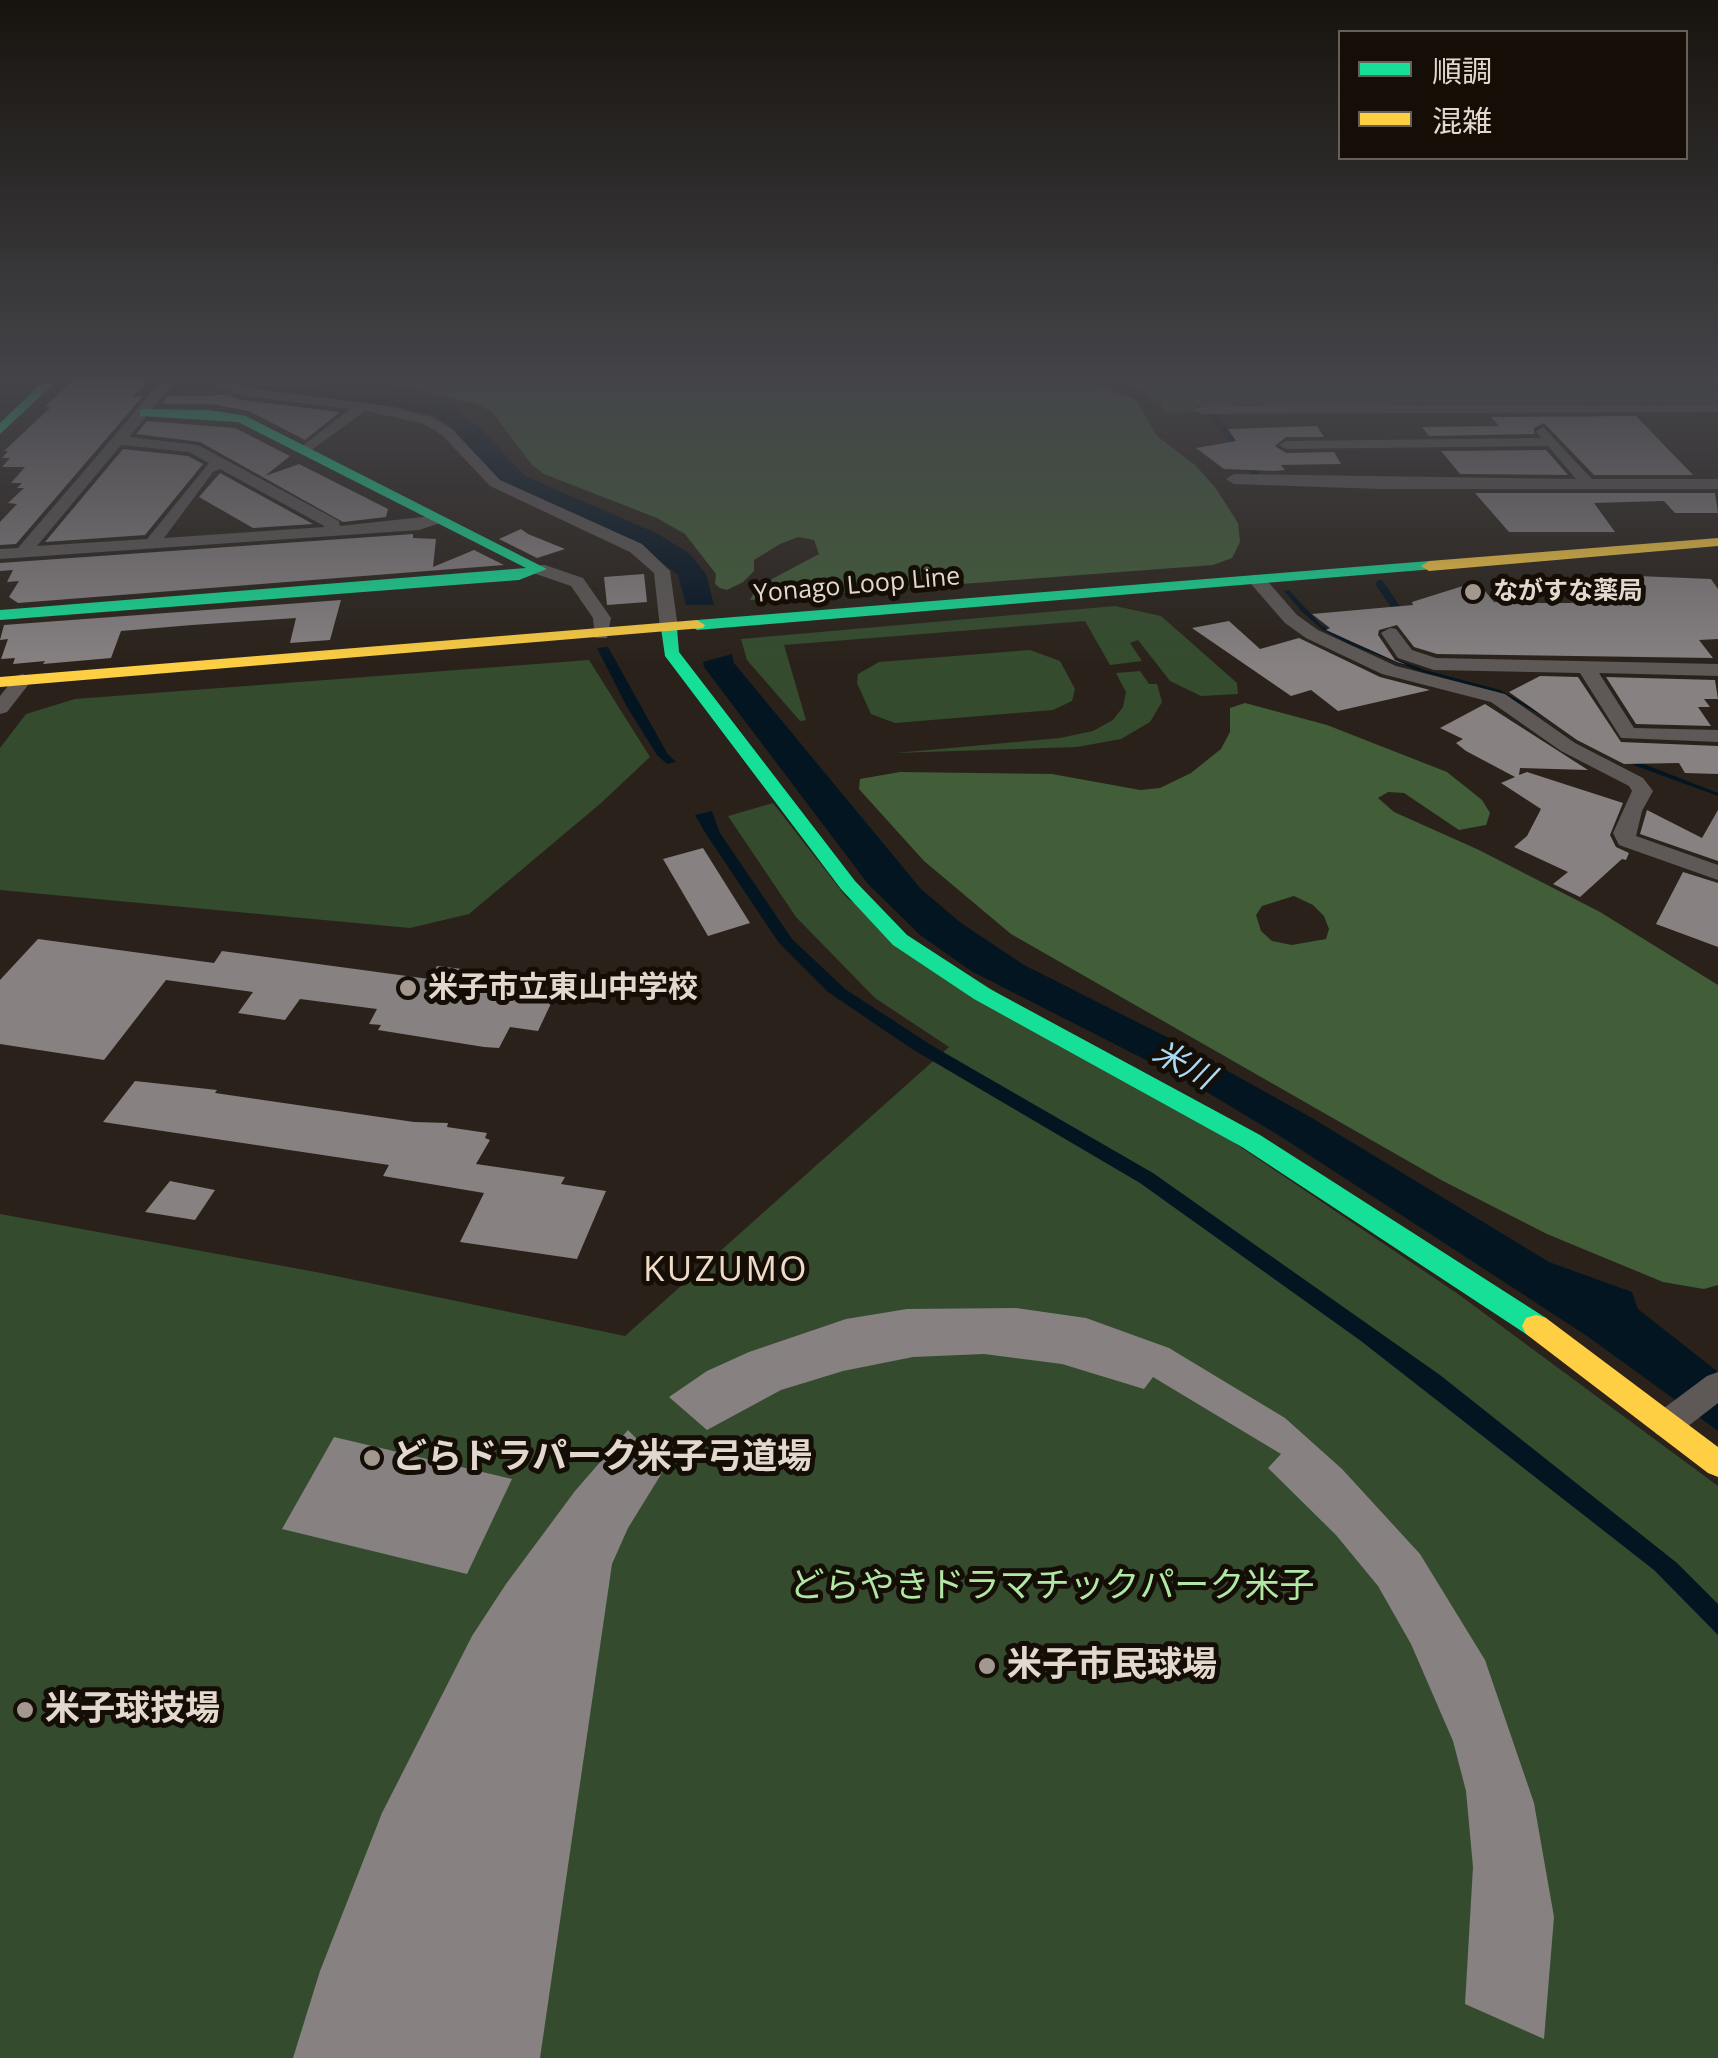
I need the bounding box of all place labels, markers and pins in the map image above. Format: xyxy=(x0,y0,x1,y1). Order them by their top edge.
place label: ながすな薬局 xyxy=(1493,577,1643,607)
marker: ながすな薬局 xyxy=(1462,581,1484,603)
place label: 米子市立東山中学校 xyxy=(428,970,698,1006)
marker: 米子市立東山中学校 xyxy=(397,977,419,999)
place label: どらドラパーク米子弓道場 xyxy=(392,1437,812,1479)
marker: どらドラパーク米子弓道場 xyxy=(361,1447,383,1469)
place label: 米子市民球場 xyxy=(1007,1645,1217,1687)
marker: 米子市民球場 xyxy=(976,1655,998,1677)
place label: 米子球技場 xyxy=(45,1689,220,1731)
marker: 米子球技場 xyxy=(14,1699,36,1721)

